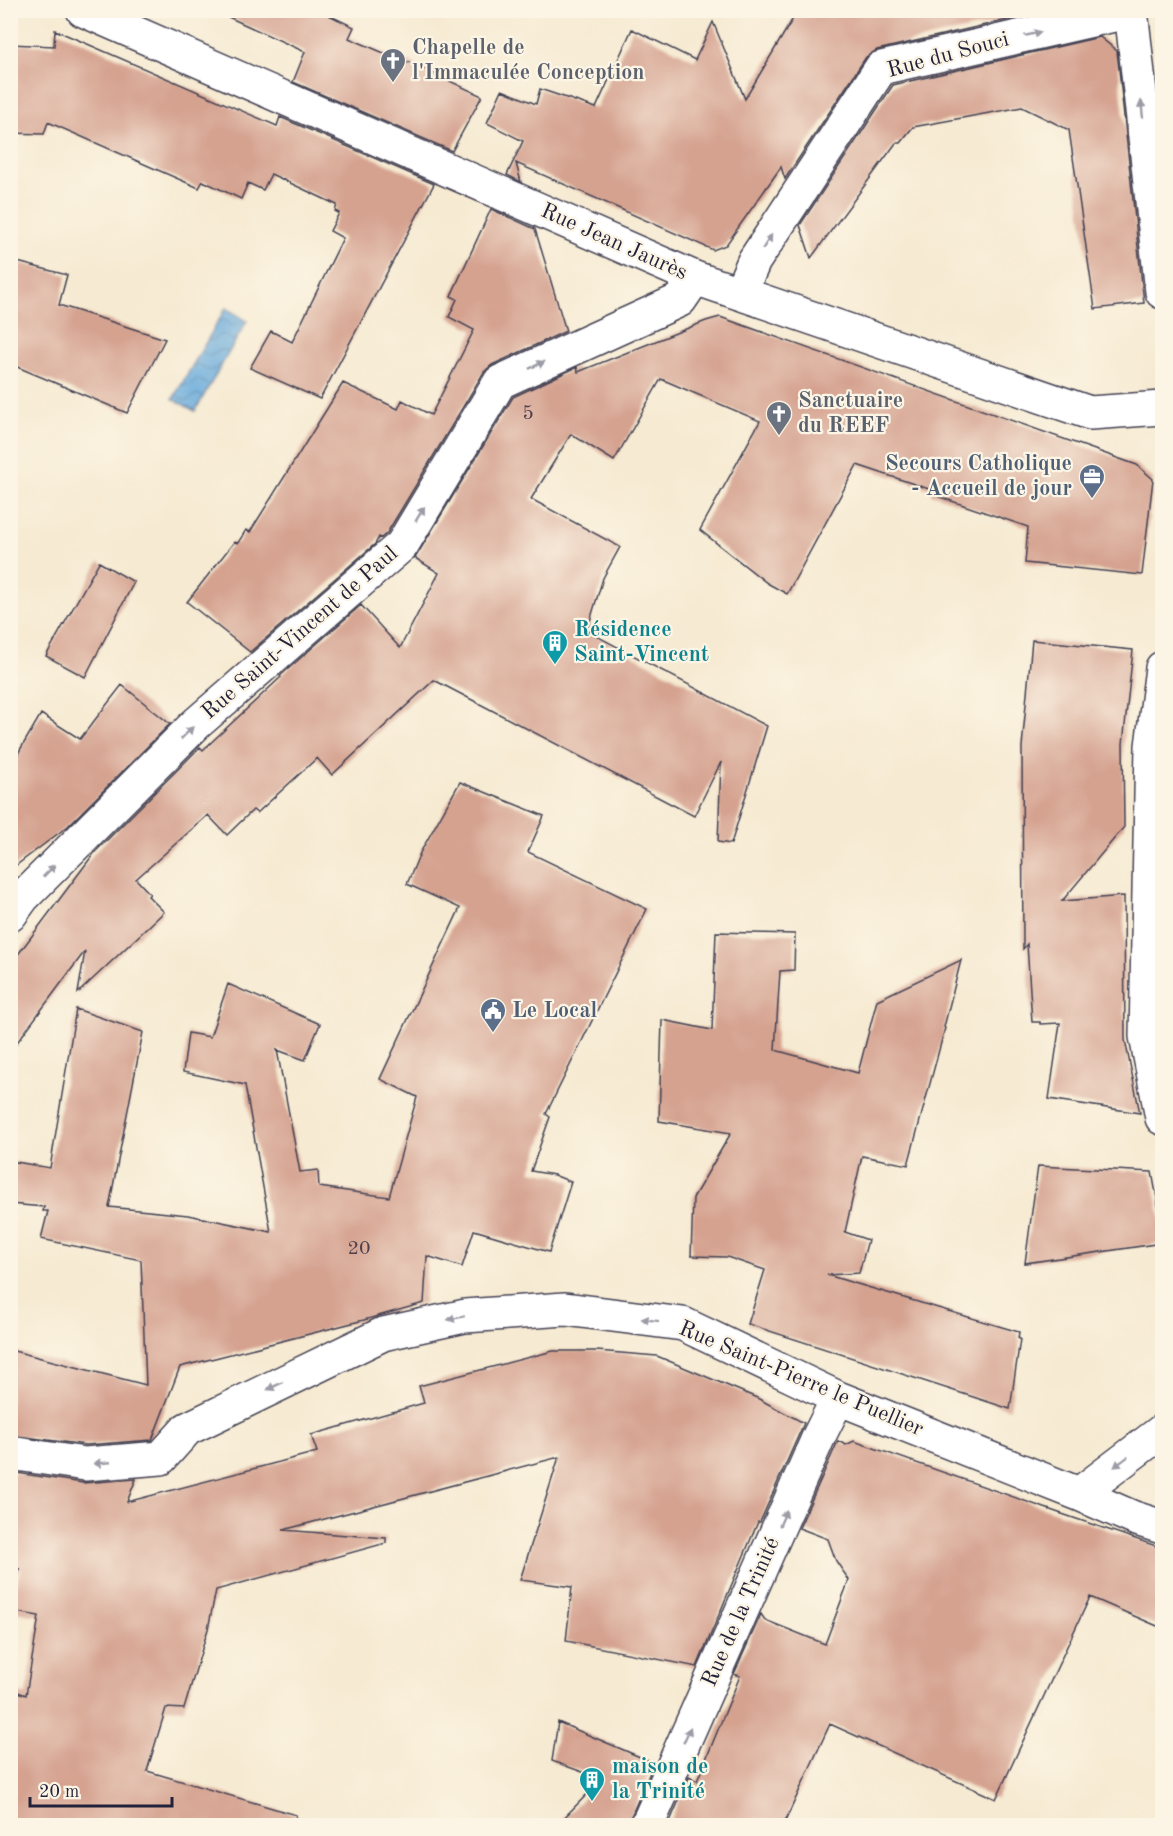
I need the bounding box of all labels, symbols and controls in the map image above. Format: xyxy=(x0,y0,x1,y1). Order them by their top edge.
street label: Rue du Souci xyxy=(885,28,1011,82)
one-way arrow xyxy=(1023,28,1042,38)
place label: Chapelle de l'Immaculée Conception xyxy=(412,37,645,84)
church icon: Chapelle de l'Immaculée Conception xyxy=(378,46,408,84)
one-way arrow xyxy=(1137,99,1147,118)
street label: Rue Jean Jaurès xyxy=(537,200,691,284)
one-way arrow xyxy=(761,234,773,250)
one-way arrow xyxy=(528,361,545,370)
place label: Sanctuaire du REEF xyxy=(798,390,903,437)
church icon: Sanctuaire du REEF xyxy=(764,399,794,437)
house number: 5 xyxy=(522,404,534,424)
place label: Secours Catholique - Accueil de jour xyxy=(885,453,1072,500)
office icon: Secours Catholique - Accueil de jour xyxy=(1077,462,1107,500)
one-way arrow xyxy=(414,506,425,523)
street label: Rue Saint-Vincent de Paul xyxy=(198,542,402,724)
place label: Résidence Saint-Vincent xyxy=(574,619,709,666)
building icon: Résidence Saint-Vincent xyxy=(540,628,570,666)
one-way arrow xyxy=(180,726,194,741)
one-way arrow xyxy=(42,864,56,878)
public building icon: Le Local xyxy=(478,996,508,1034)
place label: Le Local xyxy=(512,1000,598,1022)
house number: 20 xyxy=(347,1239,371,1259)
one-way arrow xyxy=(446,1314,465,1323)
one-way arrow xyxy=(640,1315,659,1325)
street label: Rue Saint-Pierre le Puellier xyxy=(676,1317,926,1441)
one-way arrow xyxy=(266,1382,283,1391)
one-way arrow xyxy=(1113,1456,1129,1468)
one-way arrow xyxy=(93,1458,112,1468)
one-way arrow xyxy=(778,1508,788,1526)
street label: Rue de la Trinité xyxy=(698,1534,784,1690)
one-way arrow xyxy=(683,1726,692,1743)
place label: maison de la Trinité xyxy=(612,1756,708,1803)
building icon: maison de la Trinité xyxy=(577,1765,607,1803)
scale bar xyxy=(30,1770,172,1808)
text: 20 m xyxy=(39,1783,79,1801)

